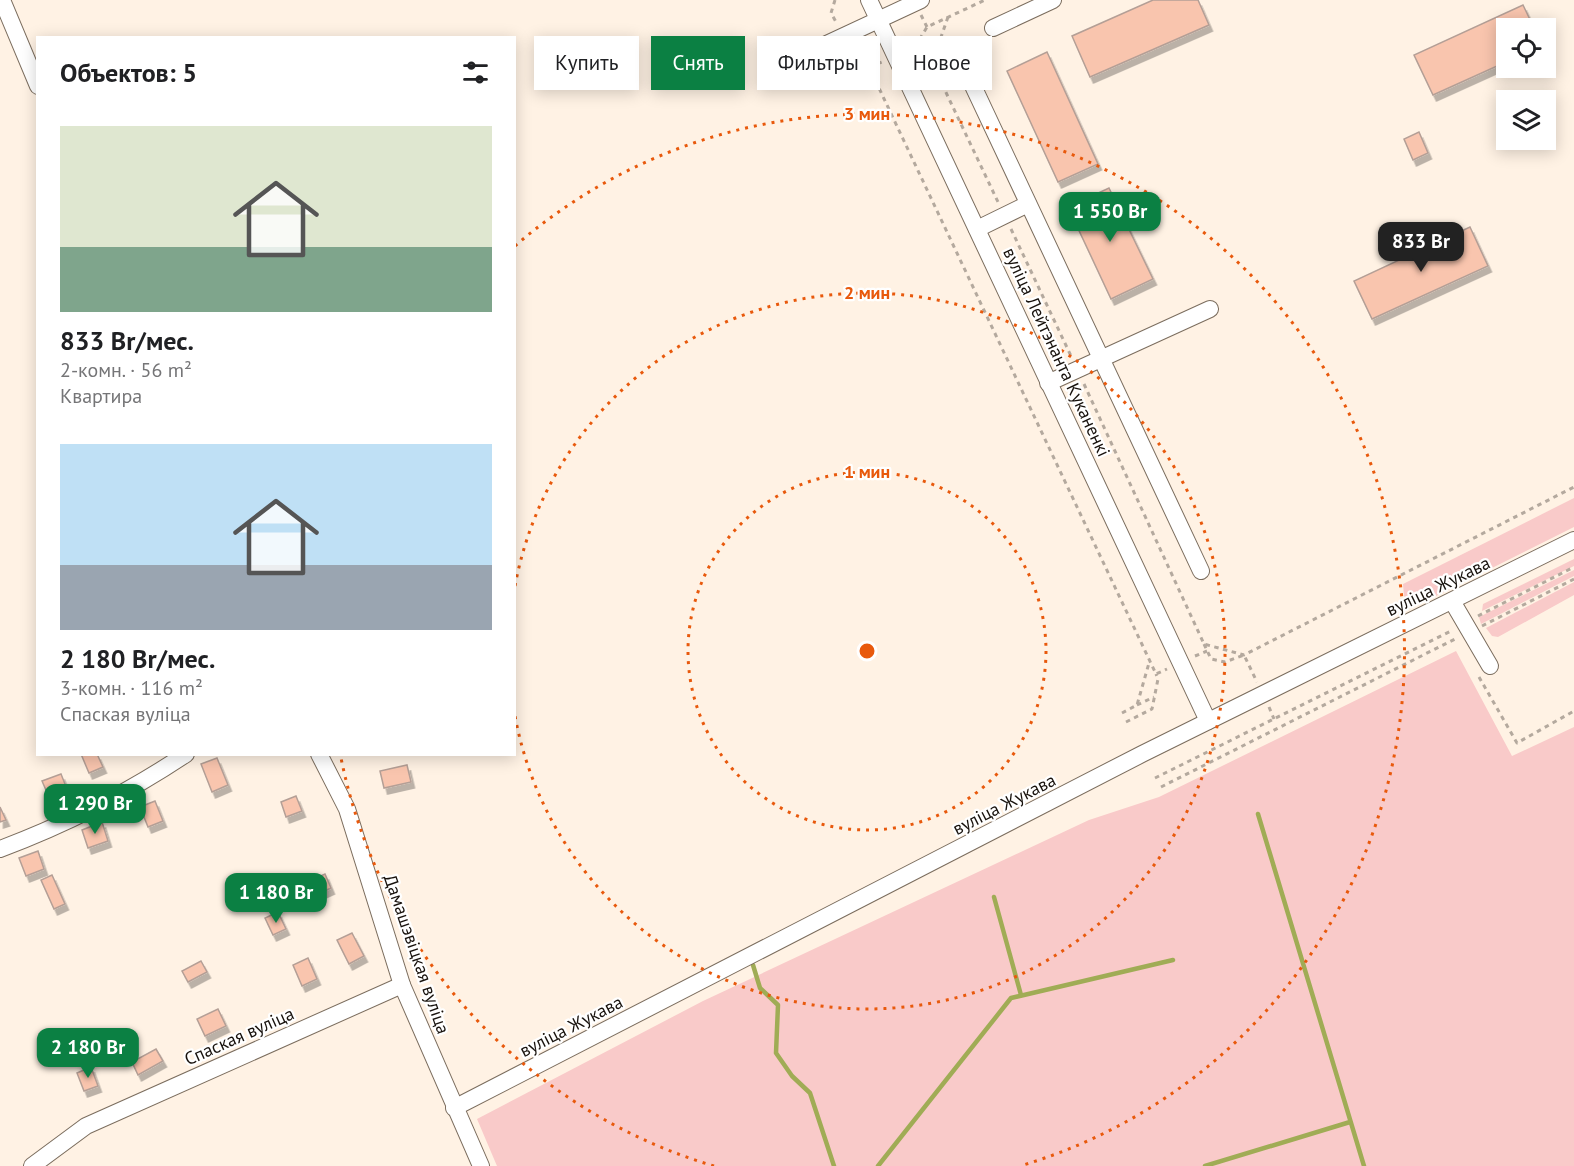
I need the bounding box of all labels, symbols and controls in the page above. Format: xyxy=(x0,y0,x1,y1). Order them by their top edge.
map controls xyxy=(1496,18,1556,150)
button: locate xyxy=(1496,18,1556,78)
chip: Купить xyxy=(534,36,639,90)
chip: Снять xyxy=(651,36,745,90)
chip: Фильтры xyxy=(757,36,880,90)
chip: Новое xyxy=(892,36,992,90)
text: Объектов: 5 xyxy=(60,56,197,89)
icon: filters xyxy=(459,56,492,89)
button: layers xyxy=(1496,90,1556,150)
text: 3 мин xyxy=(844,102,890,125)
icon: home xyxy=(222,165,330,273)
pin: 1 550 Br xyxy=(1048,192,1172,243)
text: 1 550 Br xyxy=(1073,198,1147,224)
pin: 833 Br xyxy=(1372,222,1470,273)
text: 833 Br xyxy=(1392,228,1450,254)
street label: вуліца Лейтэнанта Куканенкі xyxy=(998,244,1116,460)
text: 2 мин xyxy=(844,281,890,304)
text: 833 Br/мес. xyxy=(60,324,194,357)
text: 2-комн. · 56 m² xyxy=(60,357,192,383)
text: Квартира xyxy=(60,383,142,409)
text: 1 мин xyxy=(844,460,890,483)
icon: home xyxy=(222,483,330,591)
street label: вуліца Жукава xyxy=(1382,551,1494,621)
centre of rings xyxy=(857,641,877,661)
text: 2 180 Br/мес. xyxy=(60,642,215,675)
text: 3-комн. · 116 m² xyxy=(60,675,203,701)
text: Спаская вуліца xyxy=(60,701,191,727)
street label: вуліца Жукава xyxy=(948,768,1060,840)
pin: 1 290 Br xyxy=(33,784,157,835)
text: 1 290 Br xyxy=(58,790,132,816)
street label: Дамашэвіцкая вуліца xyxy=(379,871,455,1037)
pin: 1 180 Br xyxy=(214,873,338,924)
text: 1 180 Br xyxy=(239,879,313,905)
street label: вуліца Жукава xyxy=(515,990,627,1062)
street label: Спаская вуліца xyxy=(181,1002,297,1070)
pin: 2 180 Br xyxy=(26,1028,150,1079)
text: 2 180 Br xyxy=(51,1034,125,1060)

